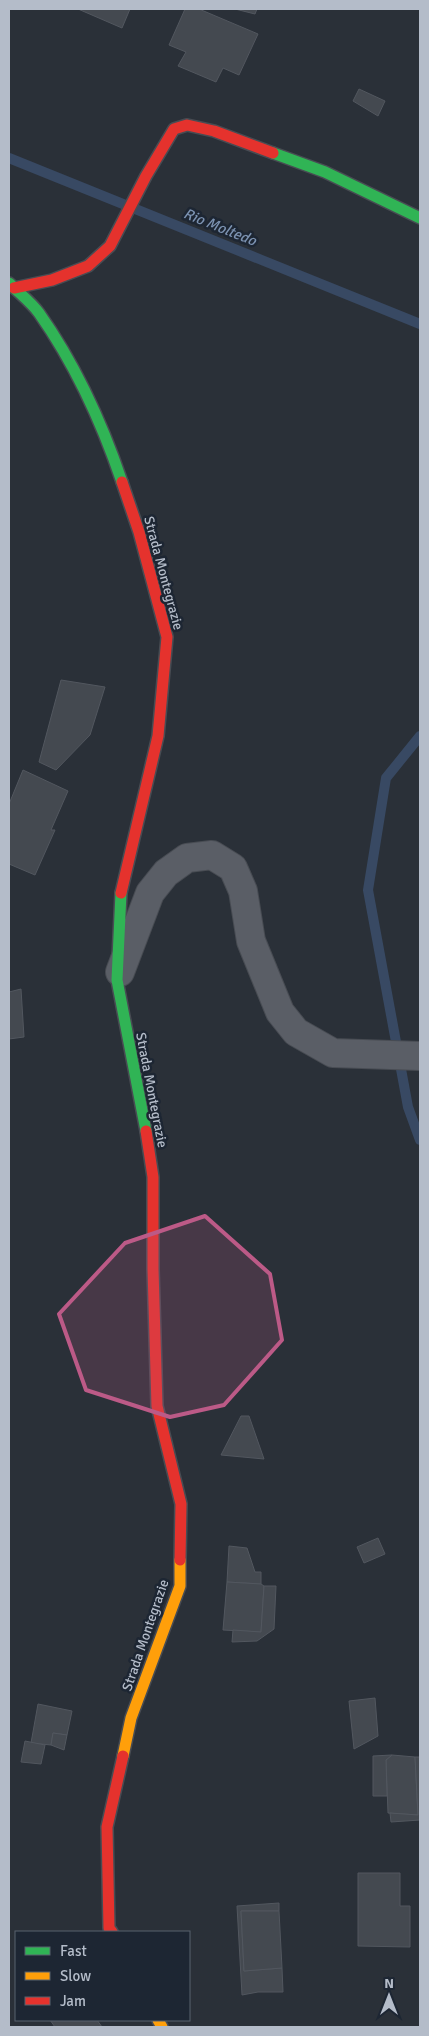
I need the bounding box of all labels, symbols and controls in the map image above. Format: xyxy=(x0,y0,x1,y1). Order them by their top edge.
water label: Rio Moltedo xyxy=(181,204,260,250)
street label: Strada Montegrazie xyxy=(140,514,187,632)
street label: Strada Montegrazie xyxy=(132,1031,171,1149)
street label: Strada Montegrazie xyxy=(118,1577,173,1693)
legend xyxy=(15,1931,190,2021)
text: Fast xyxy=(60,1942,87,1960)
text: Slow xyxy=(60,1967,91,1985)
north arrow xyxy=(364,1971,414,2021)
text: N xyxy=(384,1975,394,1992)
text: Jam xyxy=(60,1992,86,2010)

